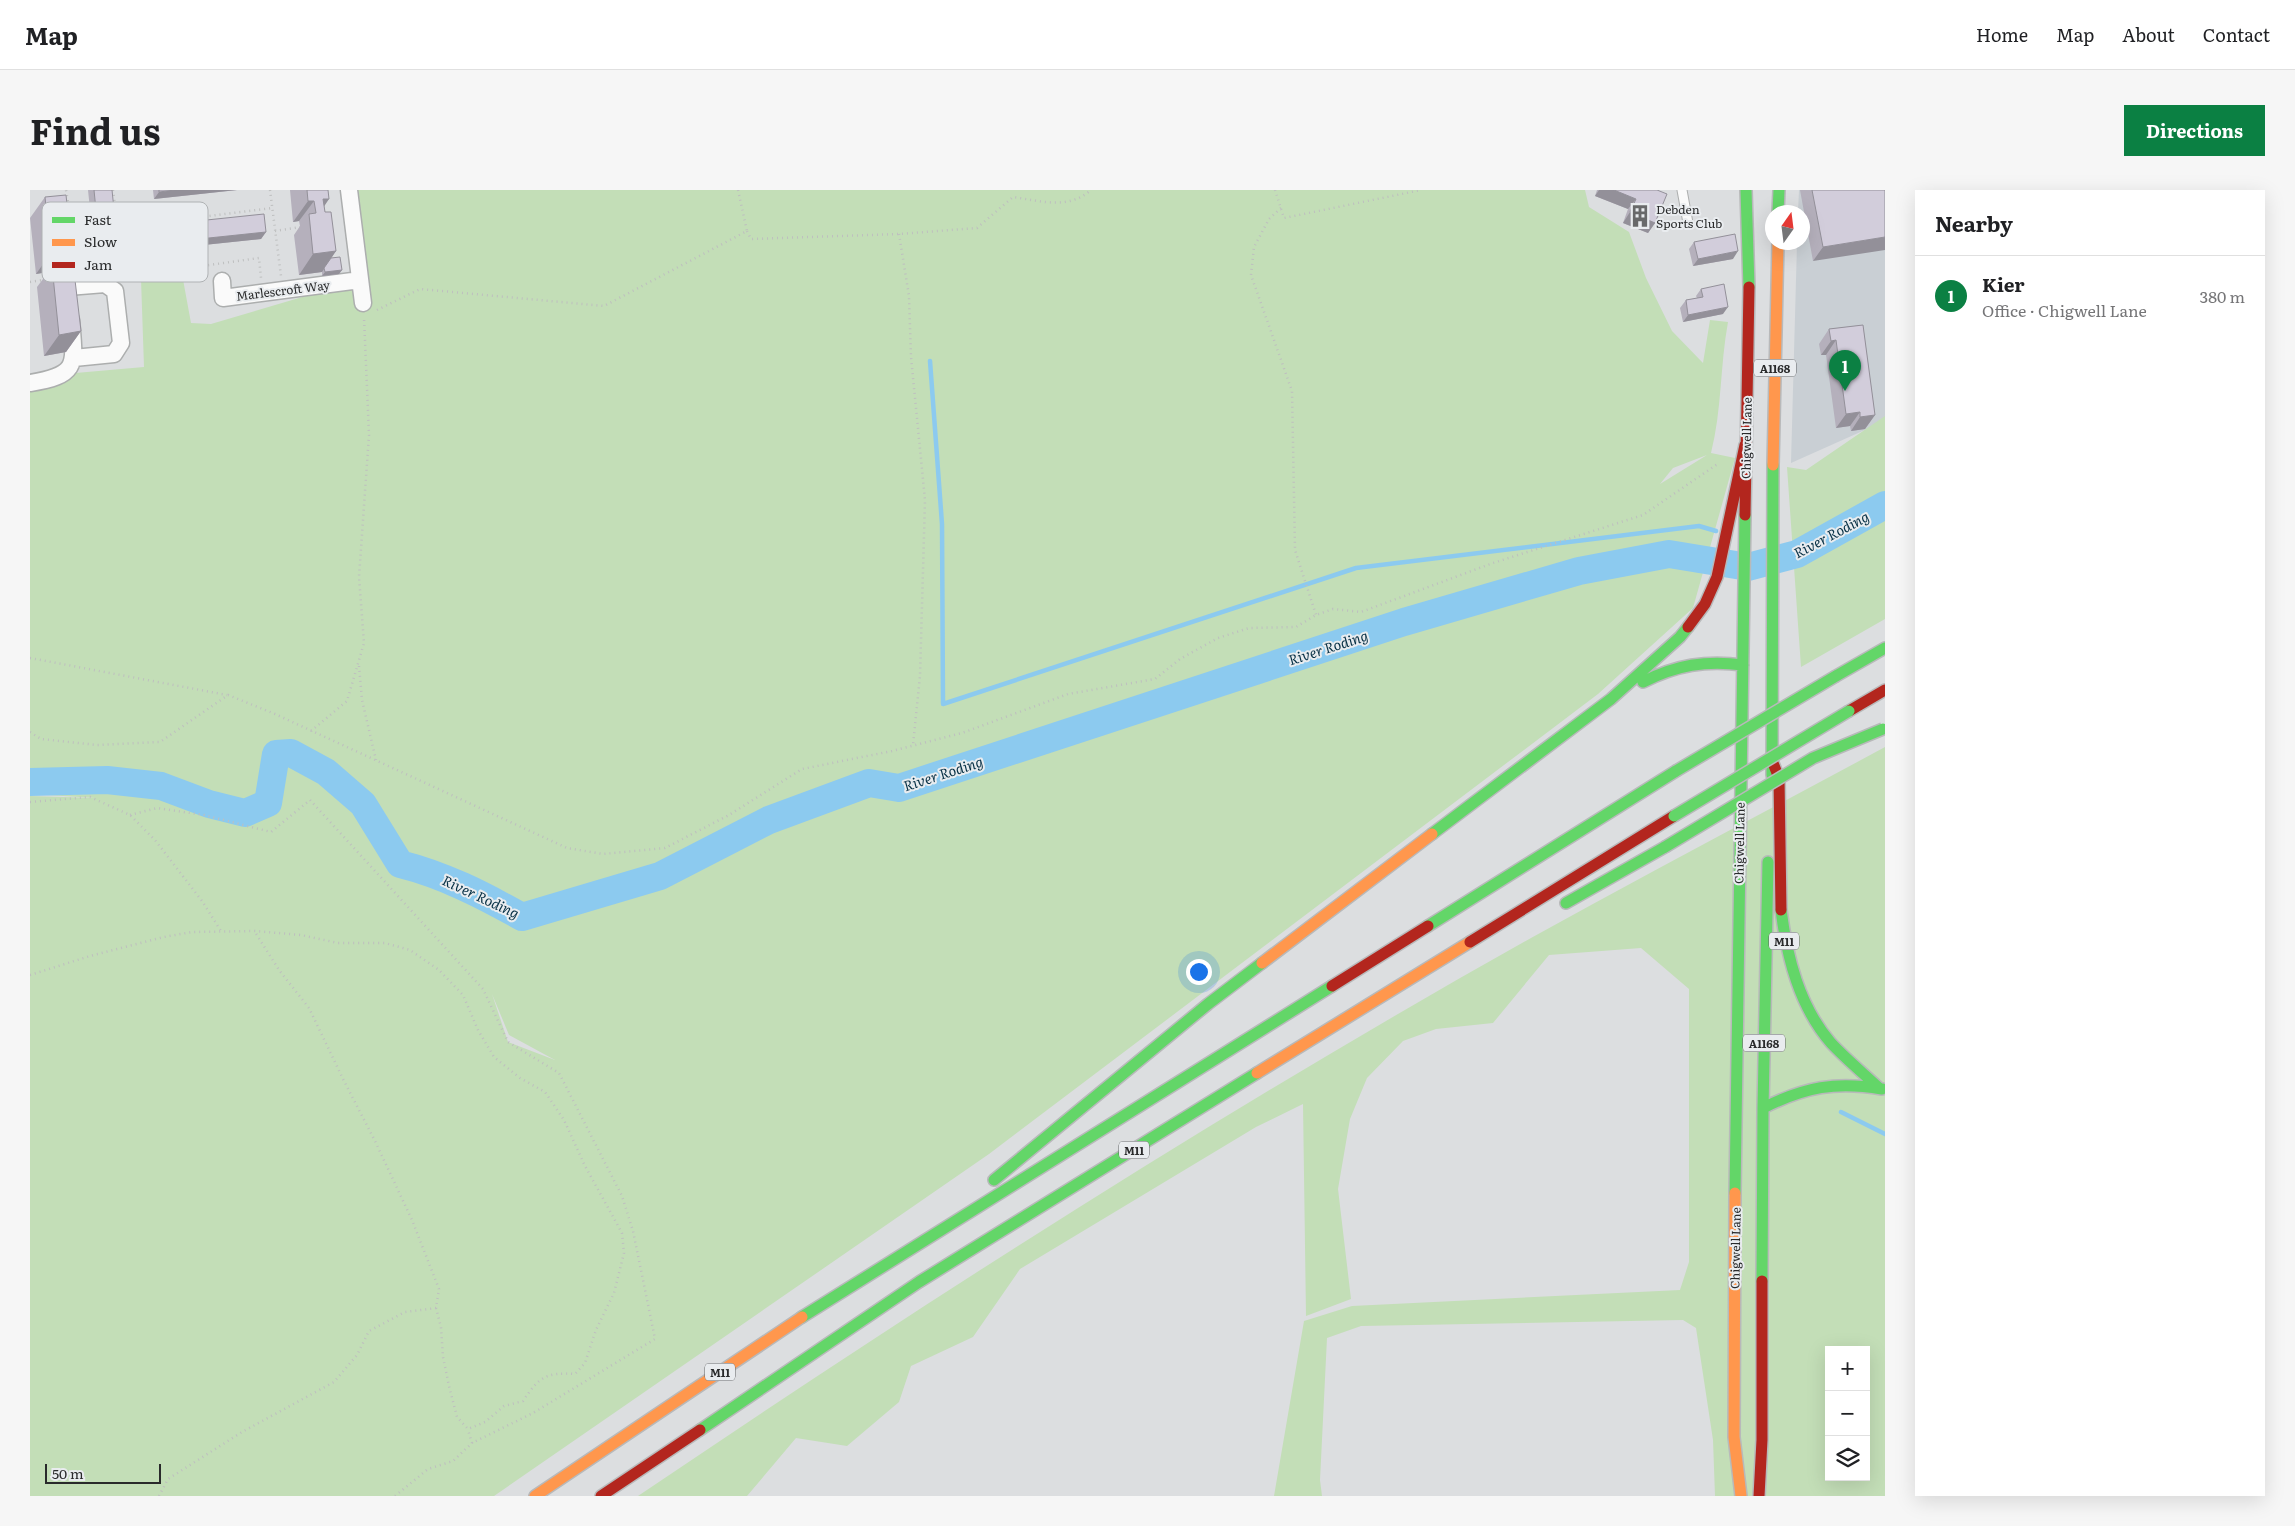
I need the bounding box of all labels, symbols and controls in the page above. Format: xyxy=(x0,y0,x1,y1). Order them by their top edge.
text: Map xyxy=(25,17,78,52)
text: Home xyxy=(1976,21,2028,48)
text: Map xyxy=(2056,21,2094,48)
text: About xyxy=(2122,21,2175,48)
text: Contact xyxy=(2203,21,2270,48)
text: Find us xyxy=(30,104,160,156)
button: Directions xyxy=(2124,105,2265,156)
place label: Debden Sports Club xyxy=(1656,200,1722,232)
legend xyxy=(42,202,208,282)
building icon: Debden Sports Club xyxy=(1627,203,1653,229)
north arrow xyxy=(1765,205,1810,250)
text: Nearby xyxy=(1935,207,2013,238)
text: Fast xyxy=(84,209,112,229)
text: Slow xyxy=(84,231,117,251)
text: Jam xyxy=(84,254,113,274)
text: Kier xyxy=(1982,270,2025,298)
street label: Marlescroft Way xyxy=(235,275,331,305)
text: 1 xyxy=(1948,284,1954,308)
text: 380 m xyxy=(2200,284,2245,308)
text: Office · Chigwell Lane xyxy=(1982,298,2147,322)
pin: 1 xyxy=(1829,350,1861,391)
road number: A1168 xyxy=(1754,360,1796,377)
street label: Chigwell Lane xyxy=(1736,397,1756,479)
water label: River Roding xyxy=(1790,506,1872,562)
water label: River Roding xyxy=(1286,625,1370,669)
water label: River Roding xyxy=(901,751,985,795)
street label: Chigwell Lane xyxy=(1729,802,1749,884)
water label: River Roding xyxy=(439,869,523,923)
road number: M11 xyxy=(1769,932,1799,949)
your location xyxy=(1186,959,1212,985)
road number: A1168 xyxy=(1743,1034,1785,1051)
road number: M11 xyxy=(1119,1142,1149,1158)
street label: Chigwell Lane xyxy=(1725,1207,1745,1289)
map controls xyxy=(1825,1346,1870,1481)
button: + xyxy=(1825,1346,1870,1391)
road number: M11 xyxy=(705,1364,735,1380)
button: − xyxy=(1825,1391,1870,1436)
button: layers xyxy=(1825,1436,1870,1481)
scale bar xyxy=(45,1461,161,1484)
text: 50 m xyxy=(52,1463,84,1483)

